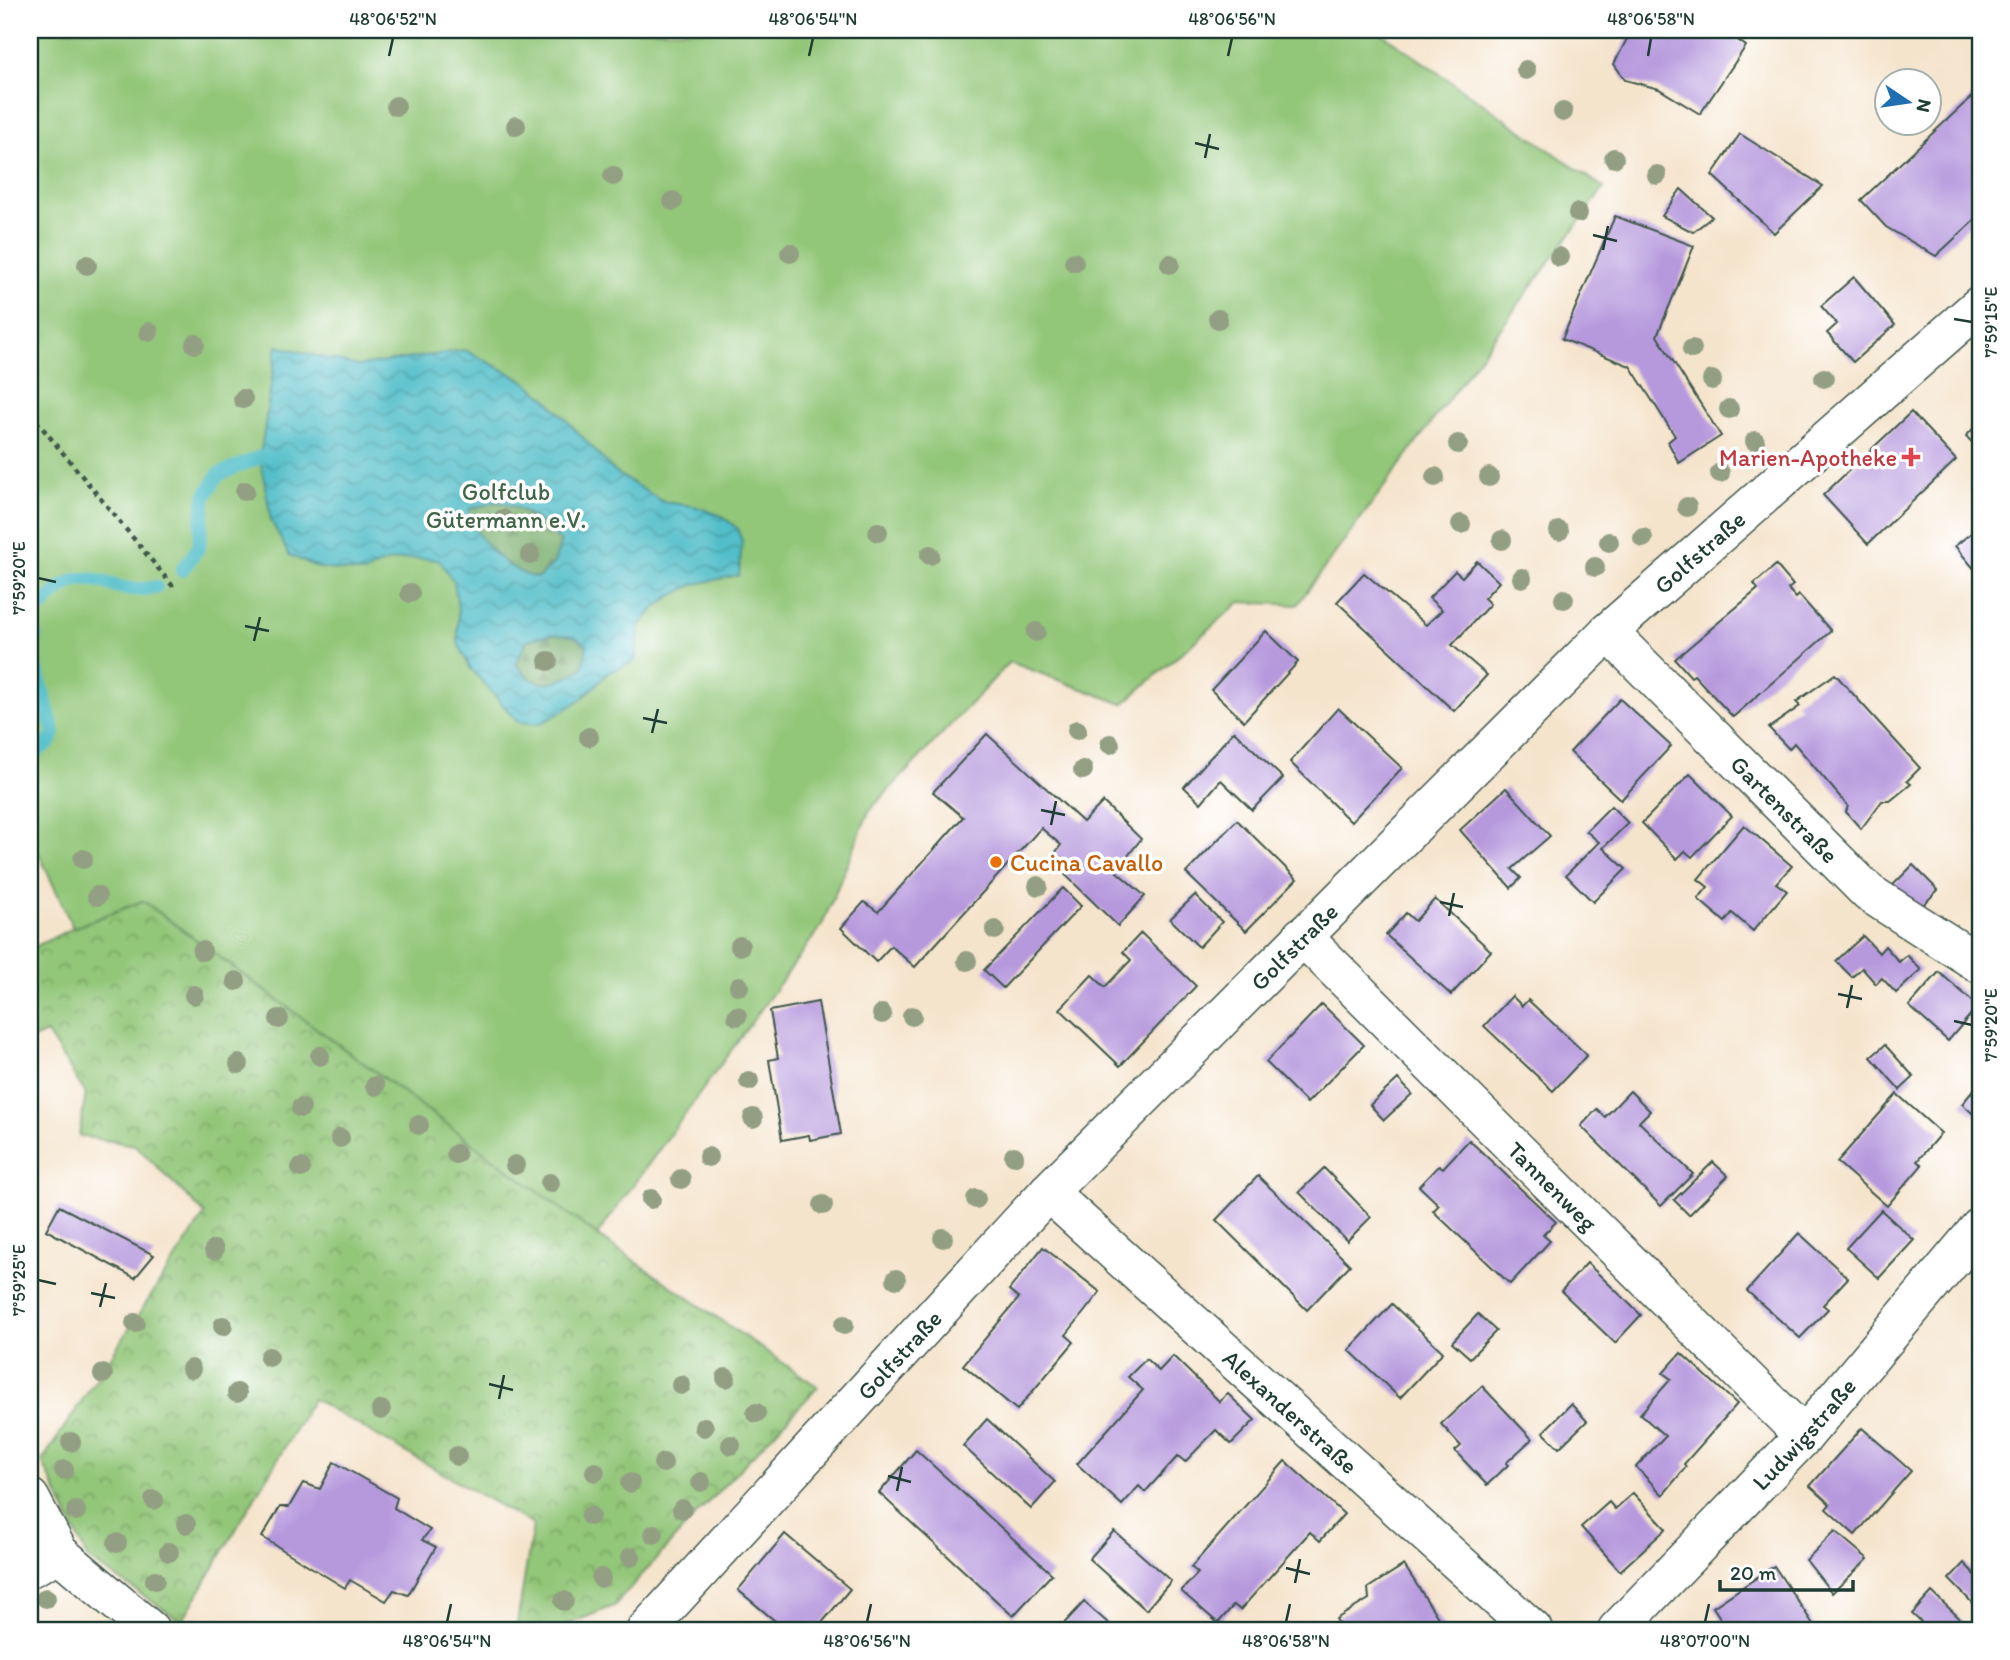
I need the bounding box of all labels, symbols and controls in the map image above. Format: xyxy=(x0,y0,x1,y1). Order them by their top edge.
text: 48°06'52"N xyxy=(349,8,437,30)
text: 48°06'54"N xyxy=(769,8,857,30)
text: 48°06'56"N xyxy=(1188,8,1276,30)
text: 48°06'58"N xyxy=(1607,8,1695,30)
north arrow xyxy=(1874,66,1944,136)
text: N xyxy=(1911,97,1937,115)
text: 7°59'15"E xyxy=(1980,287,2002,357)
place label: Marien-Apotheke xyxy=(1719,443,1897,472)
marker: Marien-Apotheke xyxy=(1903,449,1919,465)
park label: Golfclub Gütermann e.V. xyxy=(426,477,586,534)
street label: Golfstraße xyxy=(1648,504,1751,600)
text: 7°59'20"E xyxy=(8,541,30,615)
street label: Gartenstraße xyxy=(1725,749,1845,869)
place label: Cucina Cavallo xyxy=(1010,848,1163,877)
marker: Cucina Cavallo xyxy=(988,854,1004,870)
street label: Golfstraße xyxy=(1244,897,1343,996)
text: 7°59'20"E xyxy=(1980,988,2002,1062)
street label: Tannenweg xyxy=(1502,1135,1604,1237)
text: 7°59'25"E xyxy=(8,1244,30,1316)
street label: Golfstraße xyxy=(850,1303,947,1405)
street label: Alexanderstraße xyxy=(1217,1343,1364,1480)
street label: Ludwigstraße xyxy=(1746,1372,1862,1496)
scale bar xyxy=(1720,1548,1853,1592)
text: 20 m xyxy=(1730,1560,1777,1585)
text: 48°06'54"N xyxy=(403,1630,491,1652)
text: 48°06'56"N xyxy=(823,1630,911,1652)
text: 48°06'58"N xyxy=(1242,1630,1330,1652)
text: 48°07'00"N xyxy=(1660,1630,1750,1652)

